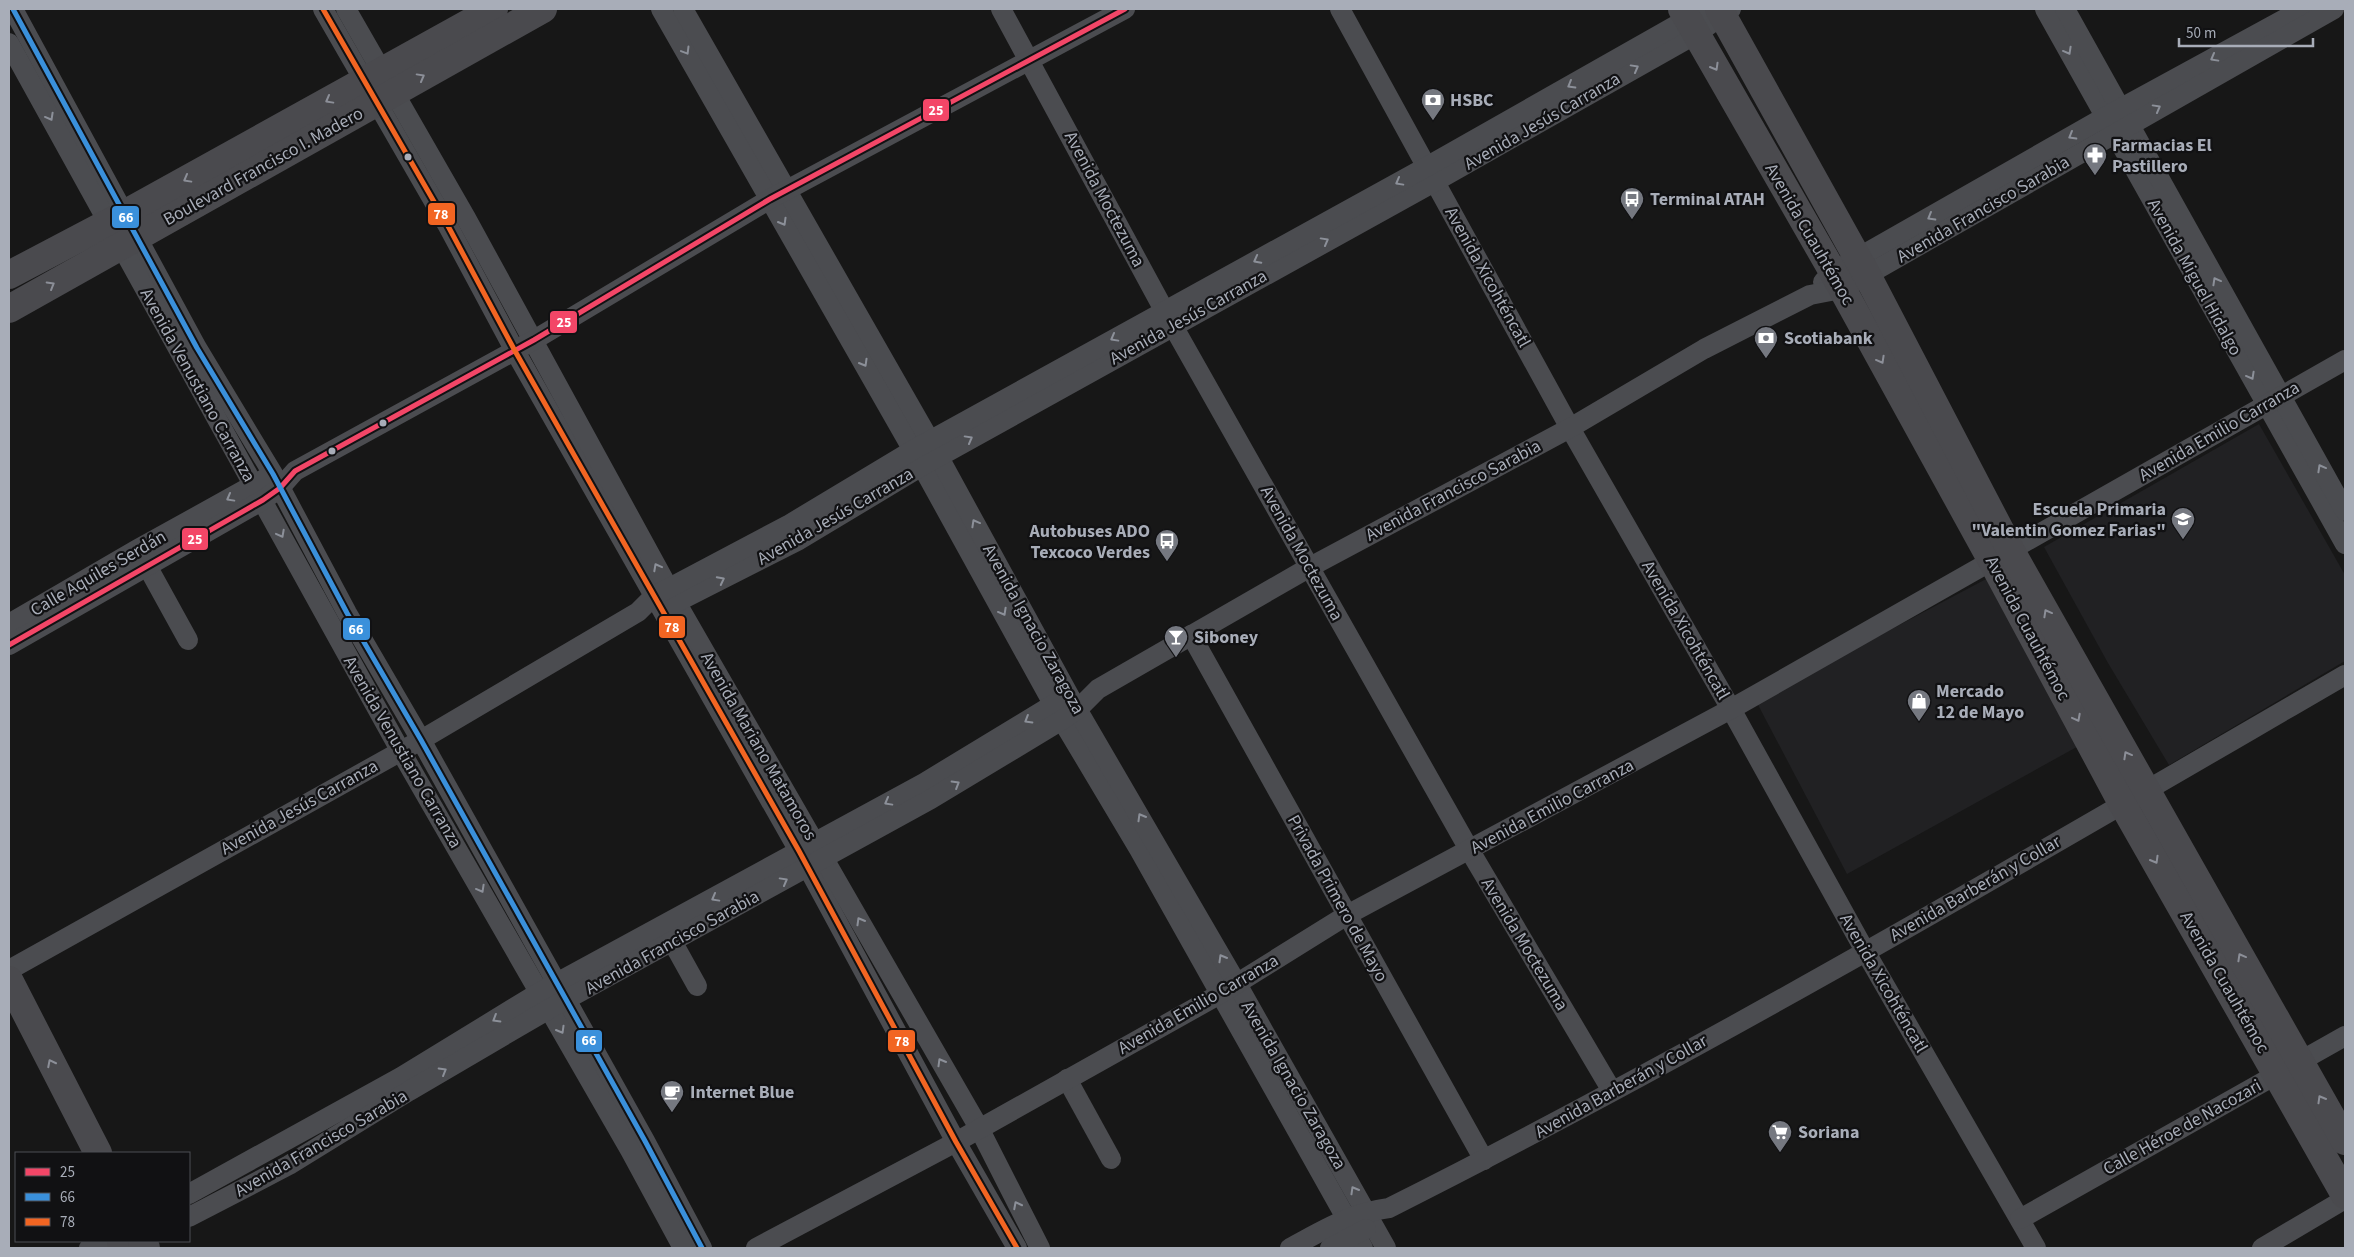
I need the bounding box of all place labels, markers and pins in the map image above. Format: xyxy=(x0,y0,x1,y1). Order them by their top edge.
bank icon: HSBC xyxy=(1420,87,1446,121)
place label: HSBC xyxy=(1450,88,1494,113)
place label: Farmacias El Pastillero xyxy=(2112,133,2212,179)
pharmacy icon: Farmacias El Pastillero xyxy=(2082,142,2108,176)
unlabelled marker xyxy=(403,152,413,162)
bus stop icon: Terminal ATAH xyxy=(1619,186,1645,220)
place label: Terminal ATAH xyxy=(1650,187,1765,212)
bank icon: Scotiabank xyxy=(1753,325,1779,359)
place label: Scotiabank xyxy=(1784,326,1873,351)
unlabelled marker xyxy=(378,418,388,428)
unlabelled marker xyxy=(327,446,337,456)
place label: Escuela Primaria "Valentin Gomez Farias" xyxy=(1971,497,2166,543)
school or university icon: Escuela Primaria "Valentin Gomez Farias" xyxy=(2170,506,2196,540)
place label: Autobuses ADO Texcoco Verdes xyxy=(1028,519,1150,565)
bus stop icon: Autobuses ADO Texcoco Verdes xyxy=(1154,528,1180,562)
bar icon: Siboney xyxy=(1163,624,1189,658)
place label: Siboney xyxy=(1194,625,1259,650)
place label: Mercado 12 de Mayo xyxy=(1936,679,2024,725)
shop icon: Mercado 12 de Mayo xyxy=(1906,688,1932,722)
cafe icon: Internet Blue xyxy=(659,1079,685,1113)
place label: Internet Blue xyxy=(690,1080,794,1105)
supermarket icon: Soriana xyxy=(1767,1119,1793,1153)
place label: Soriana xyxy=(1798,1120,1859,1145)

